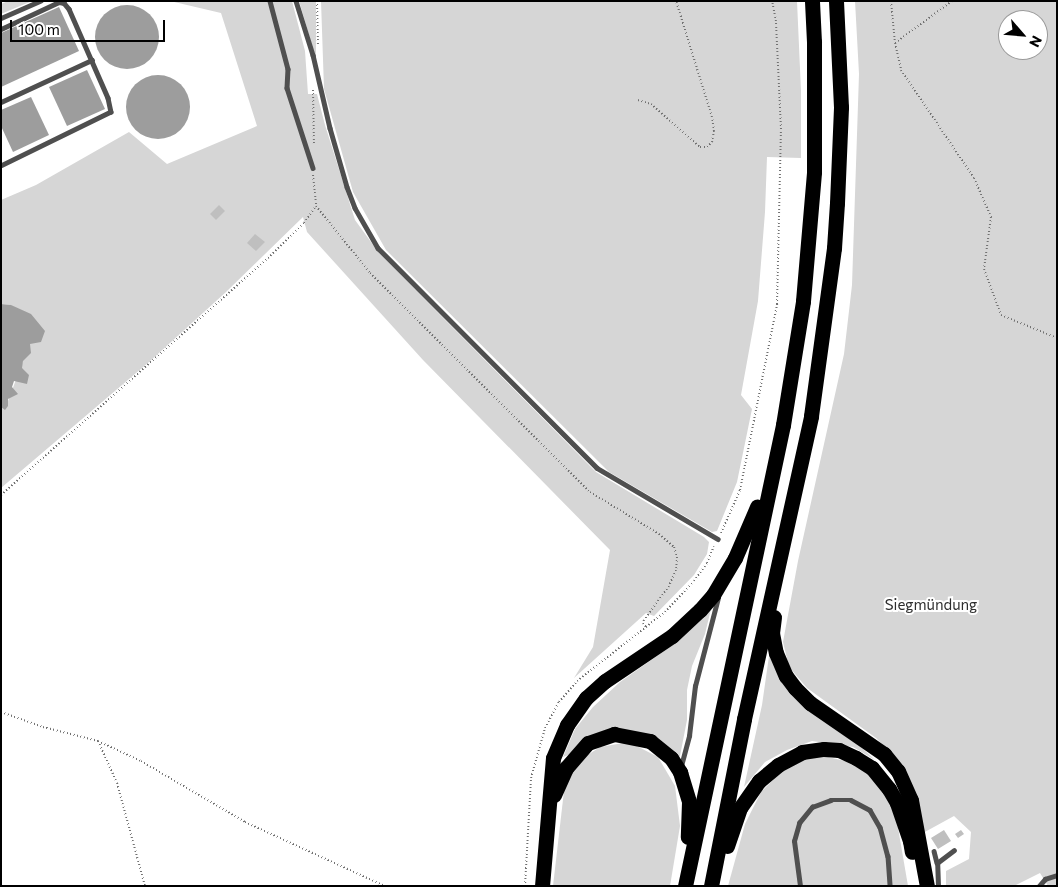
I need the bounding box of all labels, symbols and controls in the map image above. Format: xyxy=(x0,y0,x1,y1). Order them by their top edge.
scale bar xyxy=(12,10,168,42)
north arrow xyxy=(998,10,1048,60)
text: 100 m xyxy=(18,20,60,38)
text: N xyxy=(1026,33,1046,50)
park label: Siegmündung xyxy=(885,596,977,614)

